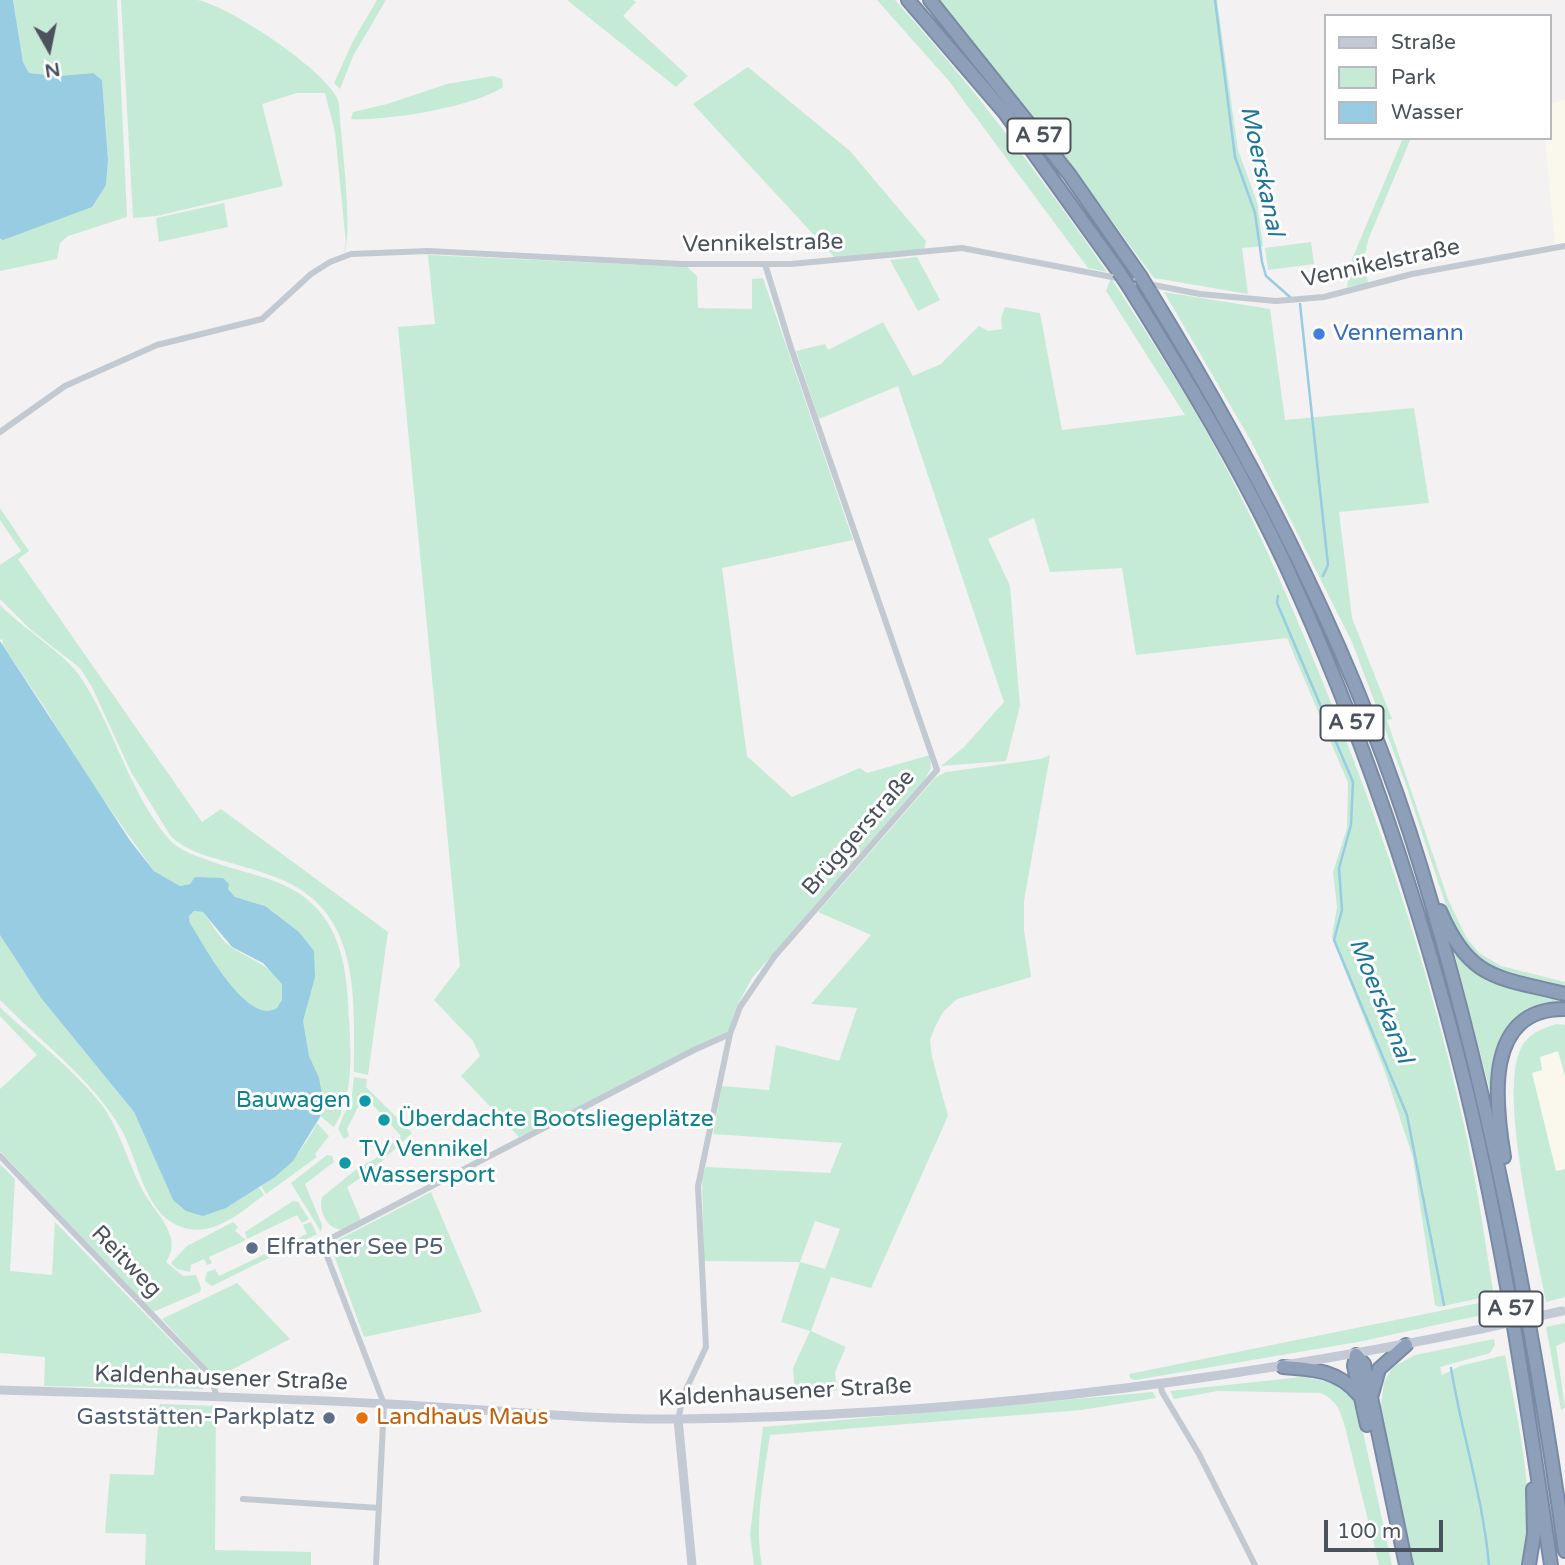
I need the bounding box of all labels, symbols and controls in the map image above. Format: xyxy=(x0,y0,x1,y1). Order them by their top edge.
north arrow xyxy=(14,14,84,84)
legend xyxy=(1324,14,1551,140)
text: Straße xyxy=(1391,30,1456,55)
text: N xyxy=(43,58,62,82)
text: Park xyxy=(1391,65,1436,90)
text: Wasser xyxy=(1391,100,1463,125)
water label: Moerskanal xyxy=(1233,103,1289,239)
road number: A 57 xyxy=(1007,118,1070,154)
street label: Vennikelstraße xyxy=(682,229,844,259)
street label: Vennikelstraße xyxy=(1299,234,1463,294)
place label: Vennemann xyxy=(1333,320,1464,348)
marker: Vennemann xyxy=(1311,326,1327,342)
road number: A 57 xyxy=(1320,706,1384,740)
street label: Brüggerstraße xyxy=(797,764,921,902)
water label: Moerskanal xyxy=(1342,934,1418,1068)
place label: Bauwagen xyxy=(236,1087,351,1115)
marker: Bauwagen xyxy=(357,1093,373,1109)
place label: Überdachte Bootsliegeplätze xyxy=(398,1106,714,1134)
marker: Überdachte Bootsliegeplätze xyxy=(376,1112,392,1128)
place label: TV Vennikel Wassersport xyxy=(359,1136,495,1190)
marker: TV Vennikel Wassersport xyxy=(337,1155,353,1171)
street label: Reitweg xyxy=(85,1220,167,1304)
place label: Elfrather See P5 xyxy=(266,1234,443,1262)
marker: Elfrather See P5 xyxy=(244,1240,260,1256)
road number: A 57 xyxy=(1480,1292,1542,1326)
street label: Kaldenhausener Straße xyxy=(94,1361,348,1397)
street label: Kaldenhausener Straße xyxy=(658,1373,912,1413)
place label: Gaststätten-Parkplatz xyxy=(76,1404,315,1432)
place label: Landhaus Maus xyxy=(376,1404,549,1432)
marker: Gaststätten-Parkplatz xyxy=(321,1410,337,1426)
marker: Landhaus Maus xyxy=(354,1410,370,1426)
scale bar xyxy=(1327,1506,1446,1550)
text: 100 m xyxy=(1337,1519,1401,1544)

